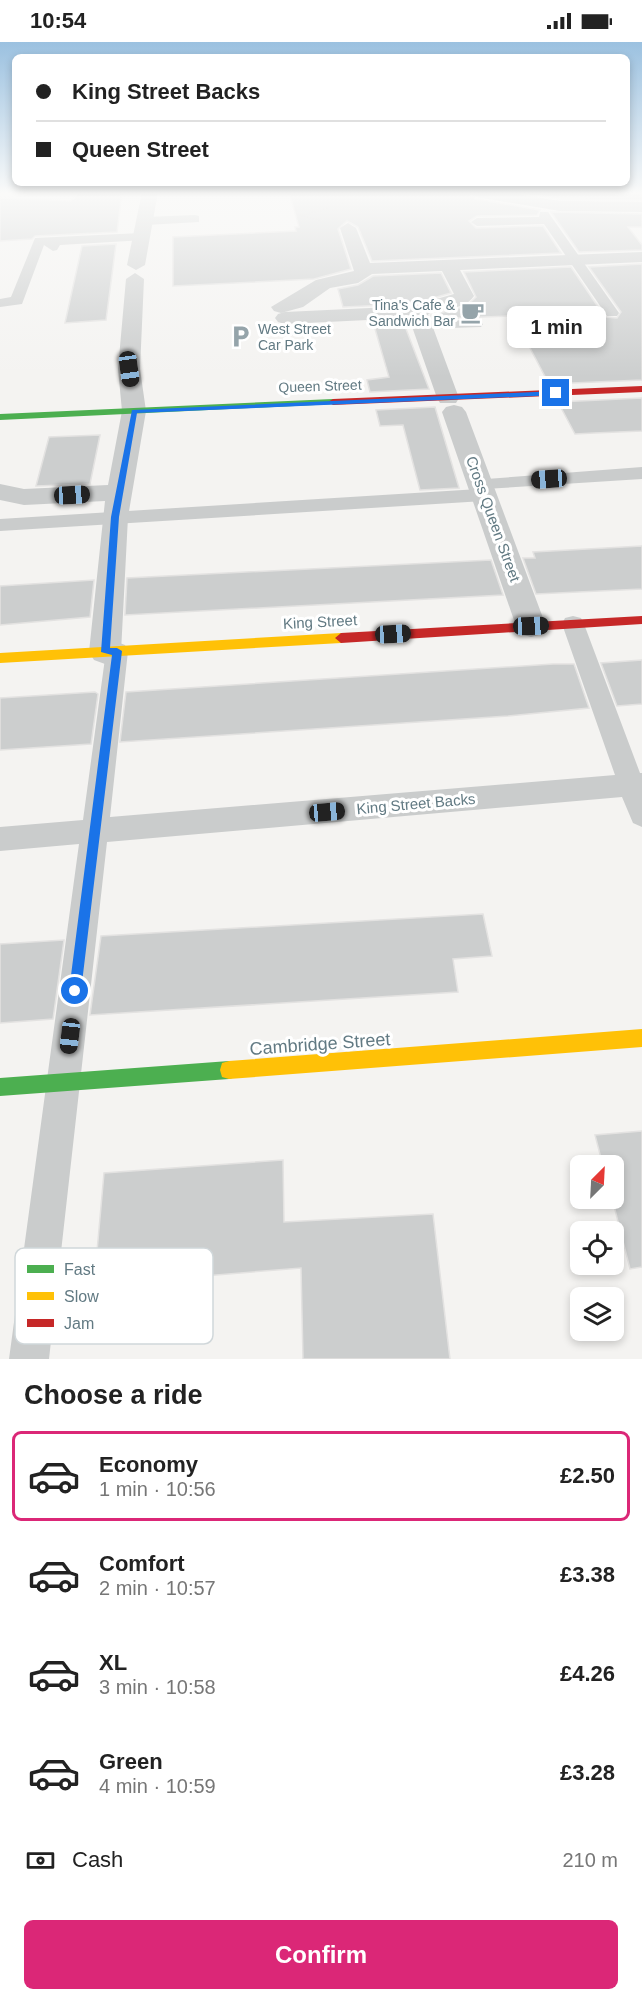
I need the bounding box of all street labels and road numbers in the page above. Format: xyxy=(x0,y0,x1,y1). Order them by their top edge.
street label: Queen Street xyxy=(278,377,362,395)
street label: Cross Queen Street xyxy=(463,454,524,585)
street label: King Street xyxy=(282,611,358,632)
street label: King Street Backs xyxy=(356,790,476,817)
street label: Cambridge Street xyxy=(249,1029,391,1059)

